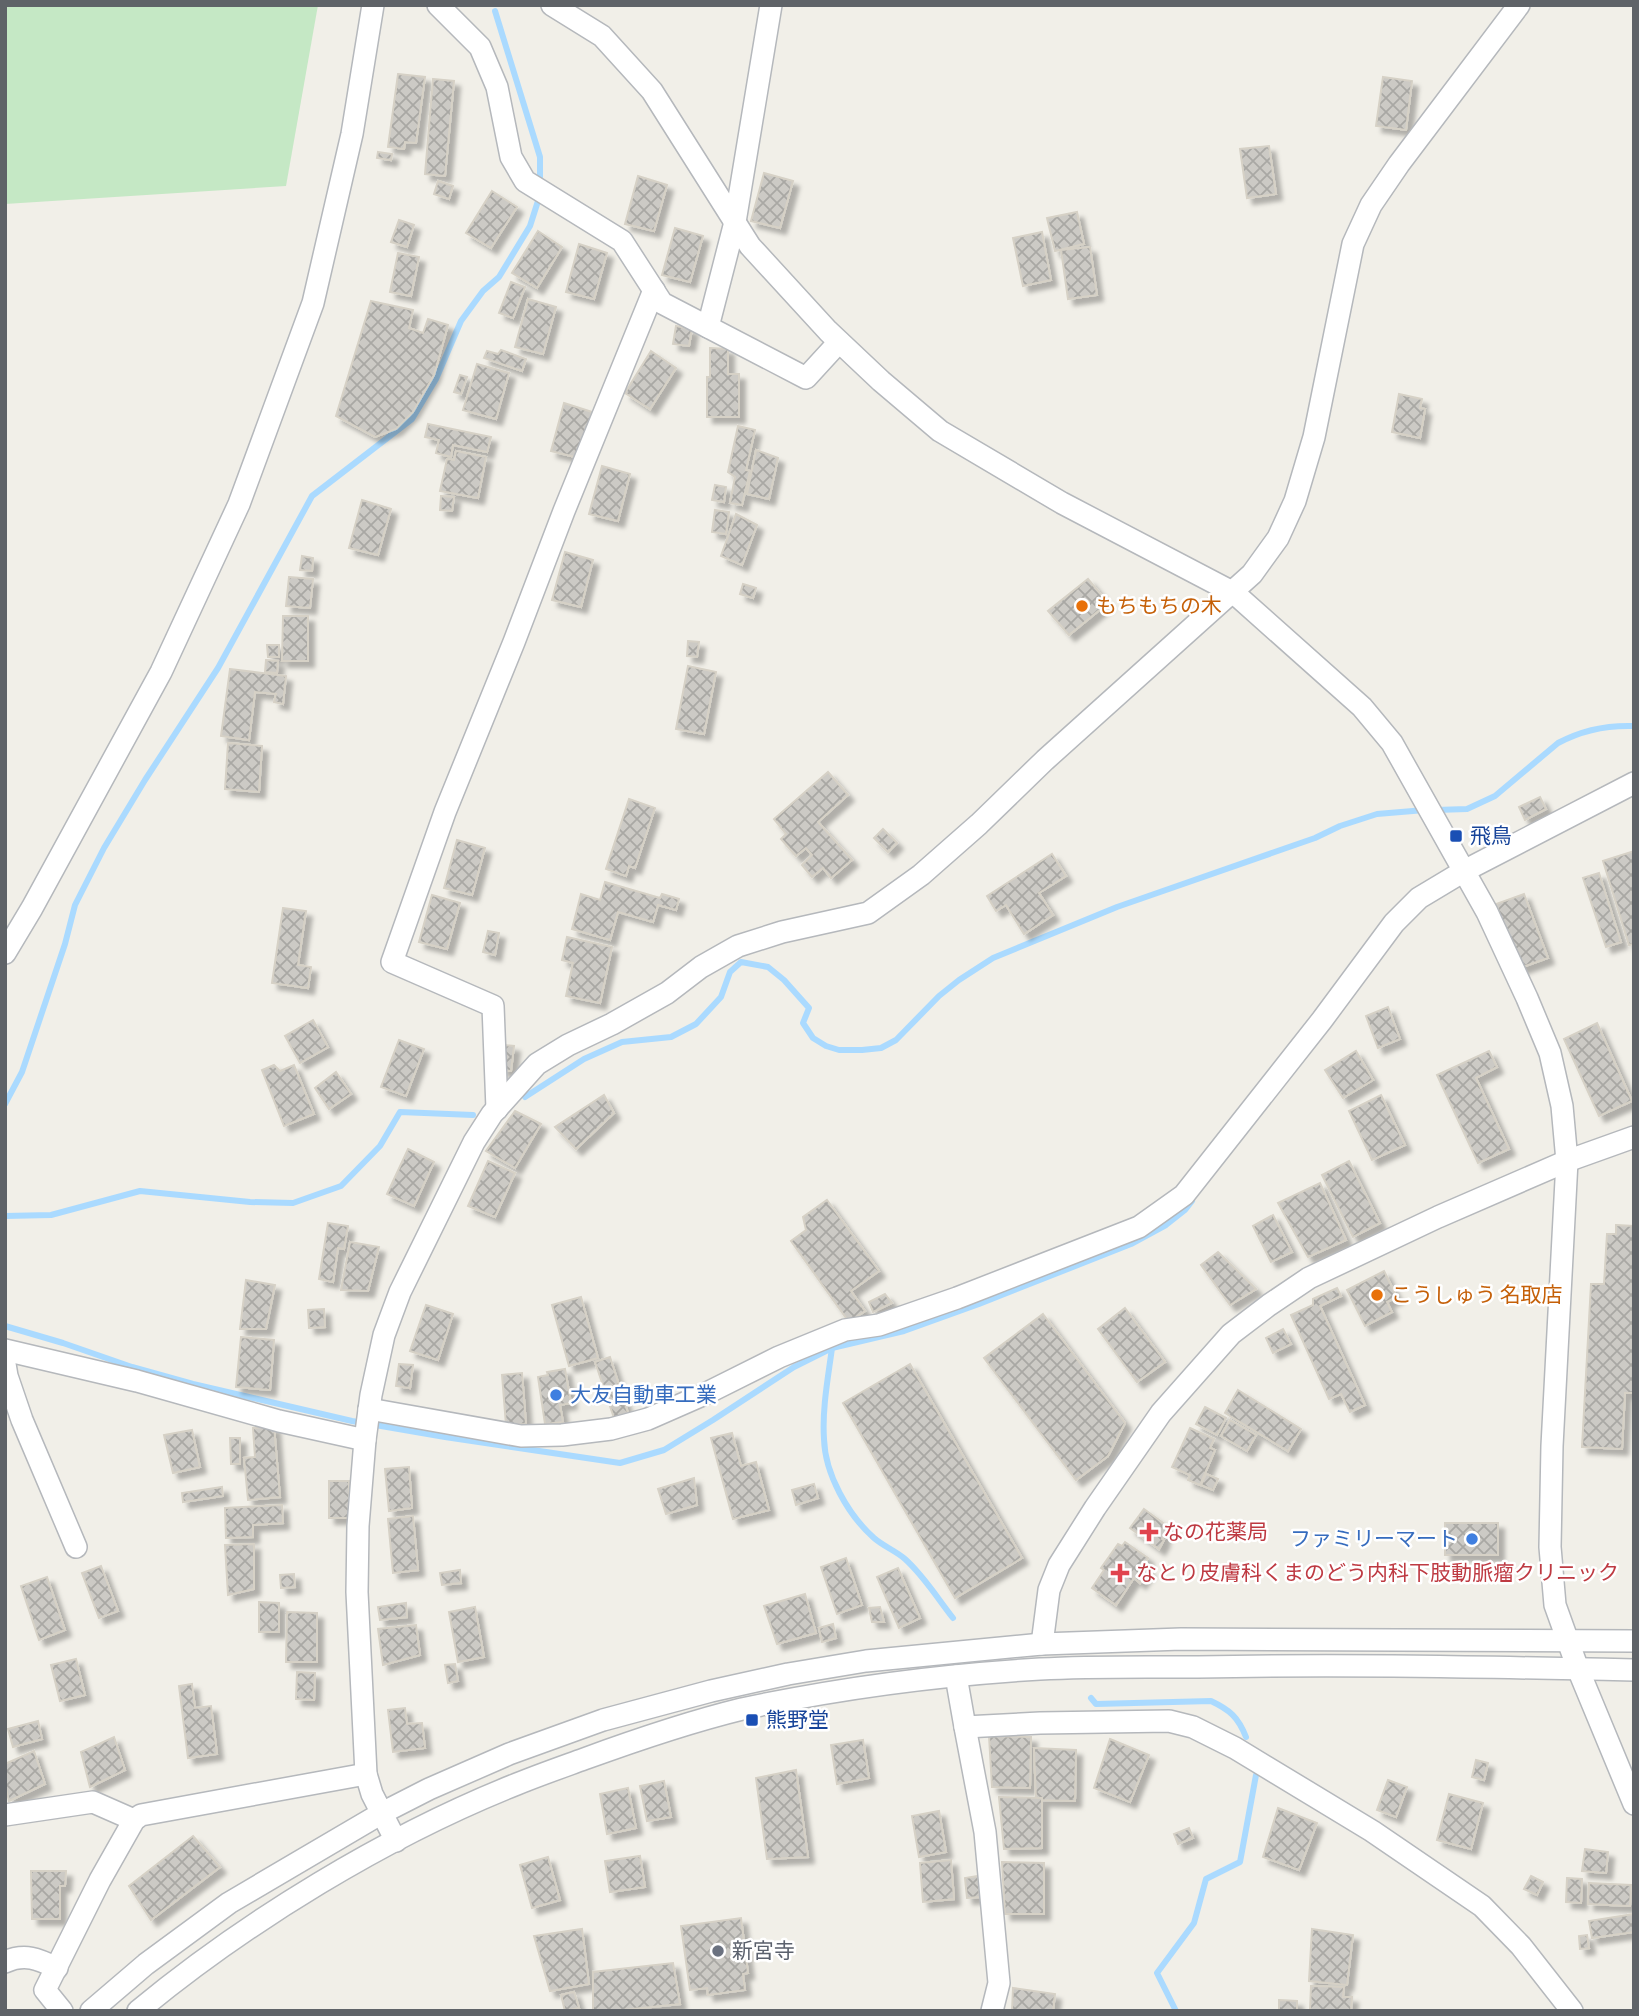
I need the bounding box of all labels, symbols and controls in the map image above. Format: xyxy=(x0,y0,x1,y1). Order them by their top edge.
place label: もちもちの木 xyxy=(1096,595,1222,617)
marker: もちもちの木 xyxy=(1074,598,1090,614)
place label: 飛鳥 xyxy=(1470,825,1512,847)
marker: 飛鳥 xyxy=(1448,828,1464,844)
place label: こうしゅう 名取店 xyxy=(1391,1284,1562,1306)
marker: こうしゅう 名取店 xyxy=(1369,1287,1385,1303)
place label: 大友自動車工業 xyxy=(570,1384,717,1406)
marker: 大友自動車工業 xyxy=(548,1387,564,1403)
place label: なの花薬局 xyxy=(1163,1521,1268,1543)
marker: なの花薬局 xyxy=(1141,1524,1157,1540)
place label: ファミリーマート xyxy=(1290,1529,1458,1550)
marker: ファミリーマート xyxy=(1464,1531,1480,1547)
place label: なとり皮膚科くまのどう内科下肢動脈瘤クリニック xyxy=(1136,1562,1619,1584)
marker: なとり皮膚科くまのどう内科下肢動脈瘤クリニック xyxy=(1110,1563,1130,1583)
place label: 熊野堂 xyxy=(766,1709,829,1731)
marker: 熊野堂 xyxy=(744,1712,760,1728)
place label: 新宮寺 xyxy=(732,1940,795,1962)
marker: 新宮寺 xyxy=(710,1943,726,1959)

